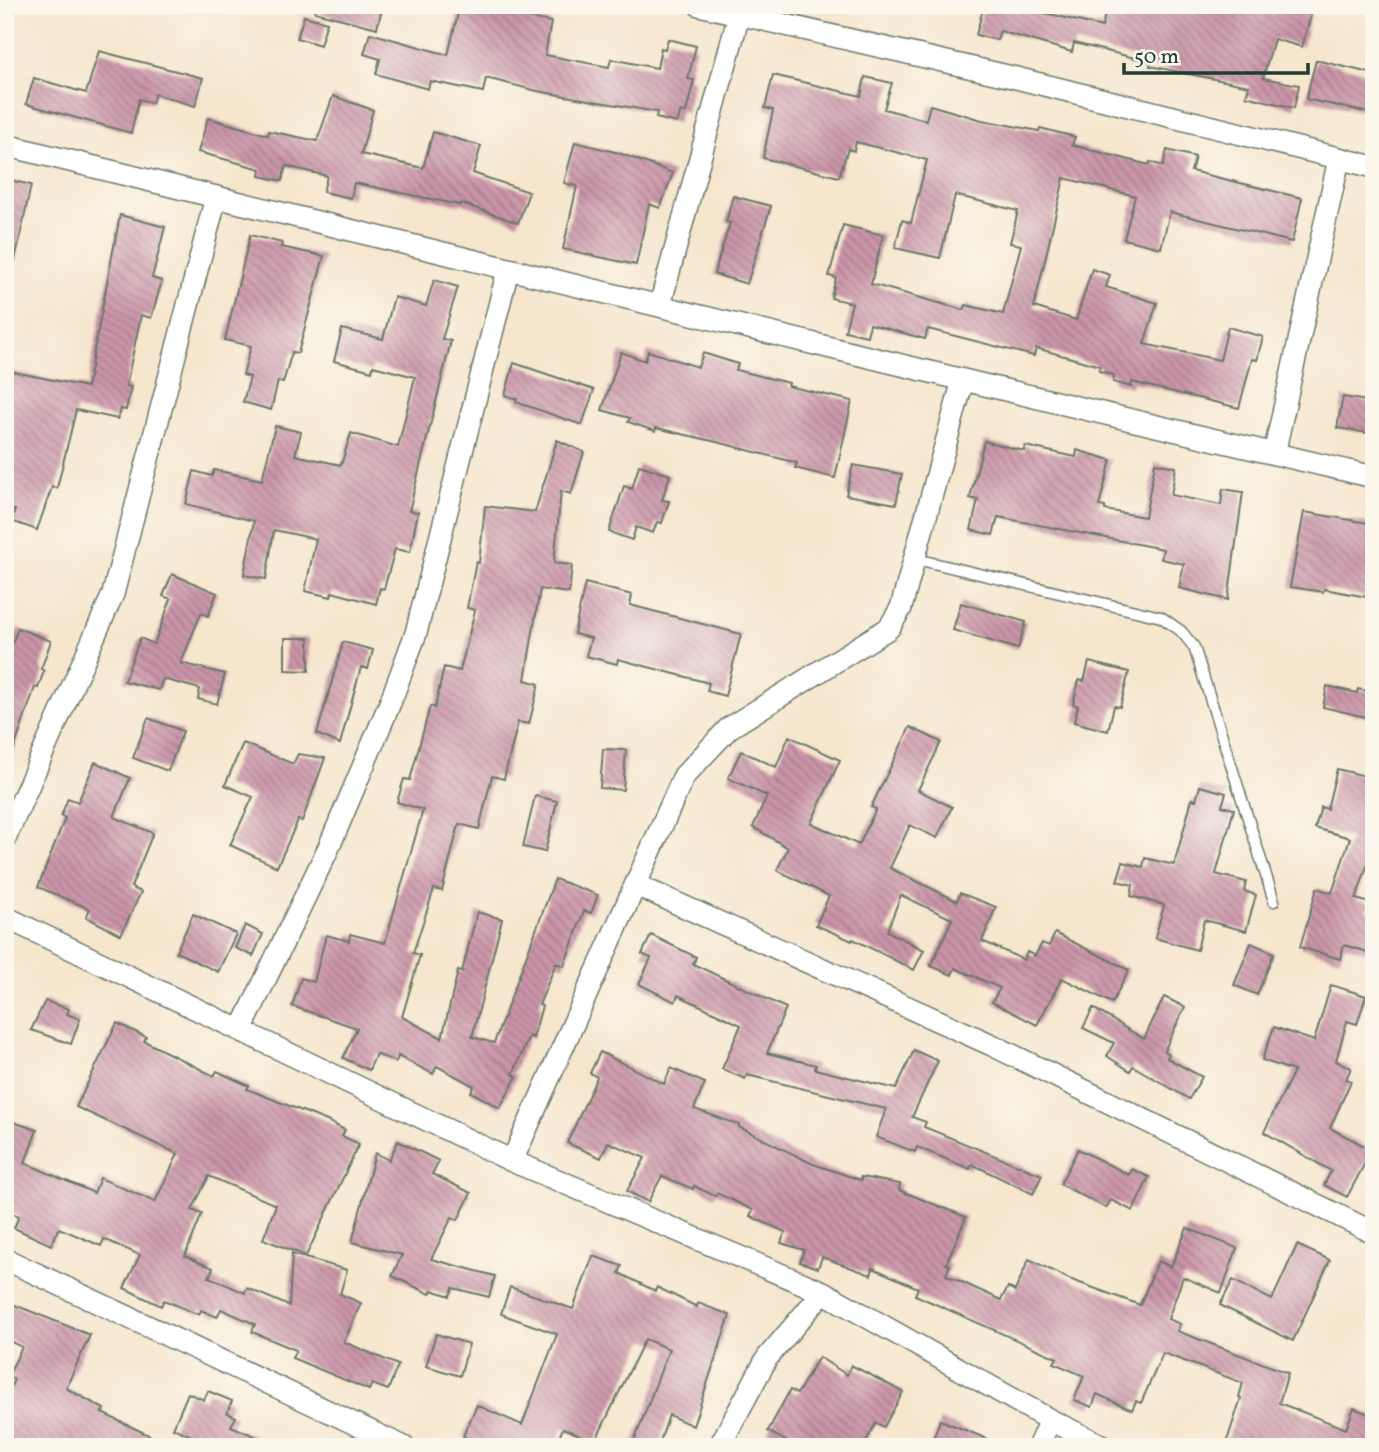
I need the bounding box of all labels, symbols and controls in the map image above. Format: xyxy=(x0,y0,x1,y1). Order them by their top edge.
scale bar xyxy=(1124,32,1307,76)
text: 50 m xyxy=(1134,43,1179,72)

